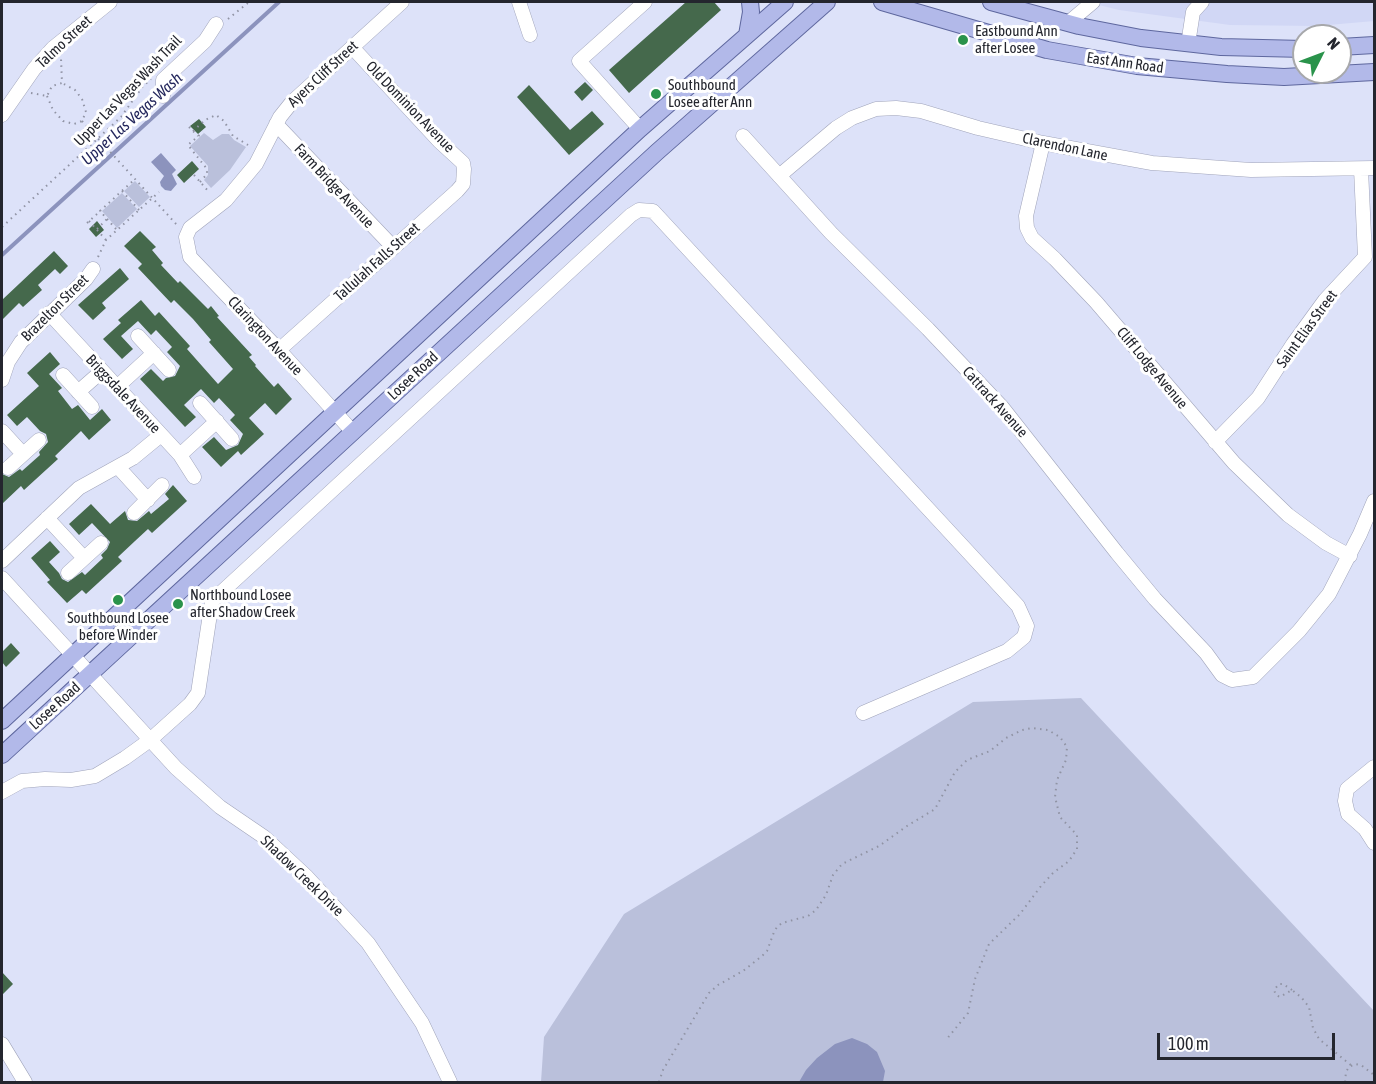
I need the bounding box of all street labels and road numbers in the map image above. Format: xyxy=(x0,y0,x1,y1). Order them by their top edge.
street label: Talmo Street xyxy=(33,12,95,72)
street label: Upper Las Vegas Wash Trail xyxy=(70,32,186,150)
street label: Ayers Cliff Street xyxy=(284,37,362,111)
street label: East Ann Road xyxy=(1085,49,1165,77)
street label: Old Dominion Avenue xyxy=(362,58,458,156)
street label: Clarendon Lane xyxy=(1021,129,1109,165)
street label: Farm Bridge Avenue xyxy=(290,140,378,232)
street label: Tallulah Falls Street xyxy=(331,219,423,305)
street label: Brazelton Street xyxy=(18,271,92,345)
street label: Saint Elias Street xyxy=(1273,287,1341,371)
street label: Clarington Avenue xyxy=(224,293,306,379)
street label: Cliff Lodge Avenue xyxy=(1113,324,1191,412)
street label: Losee Road xyxy=(384,348,442,404)
street label: Briggsdale Avenue xyxy=(82,351,164,437)
street label: Cattrack Avenue xyxy=(958,363,1032,441)
street label: Losee Road xyxy=(26,678,84,734)
street label: Shadow Creek Drive xyxy=(257,832,347,920)

